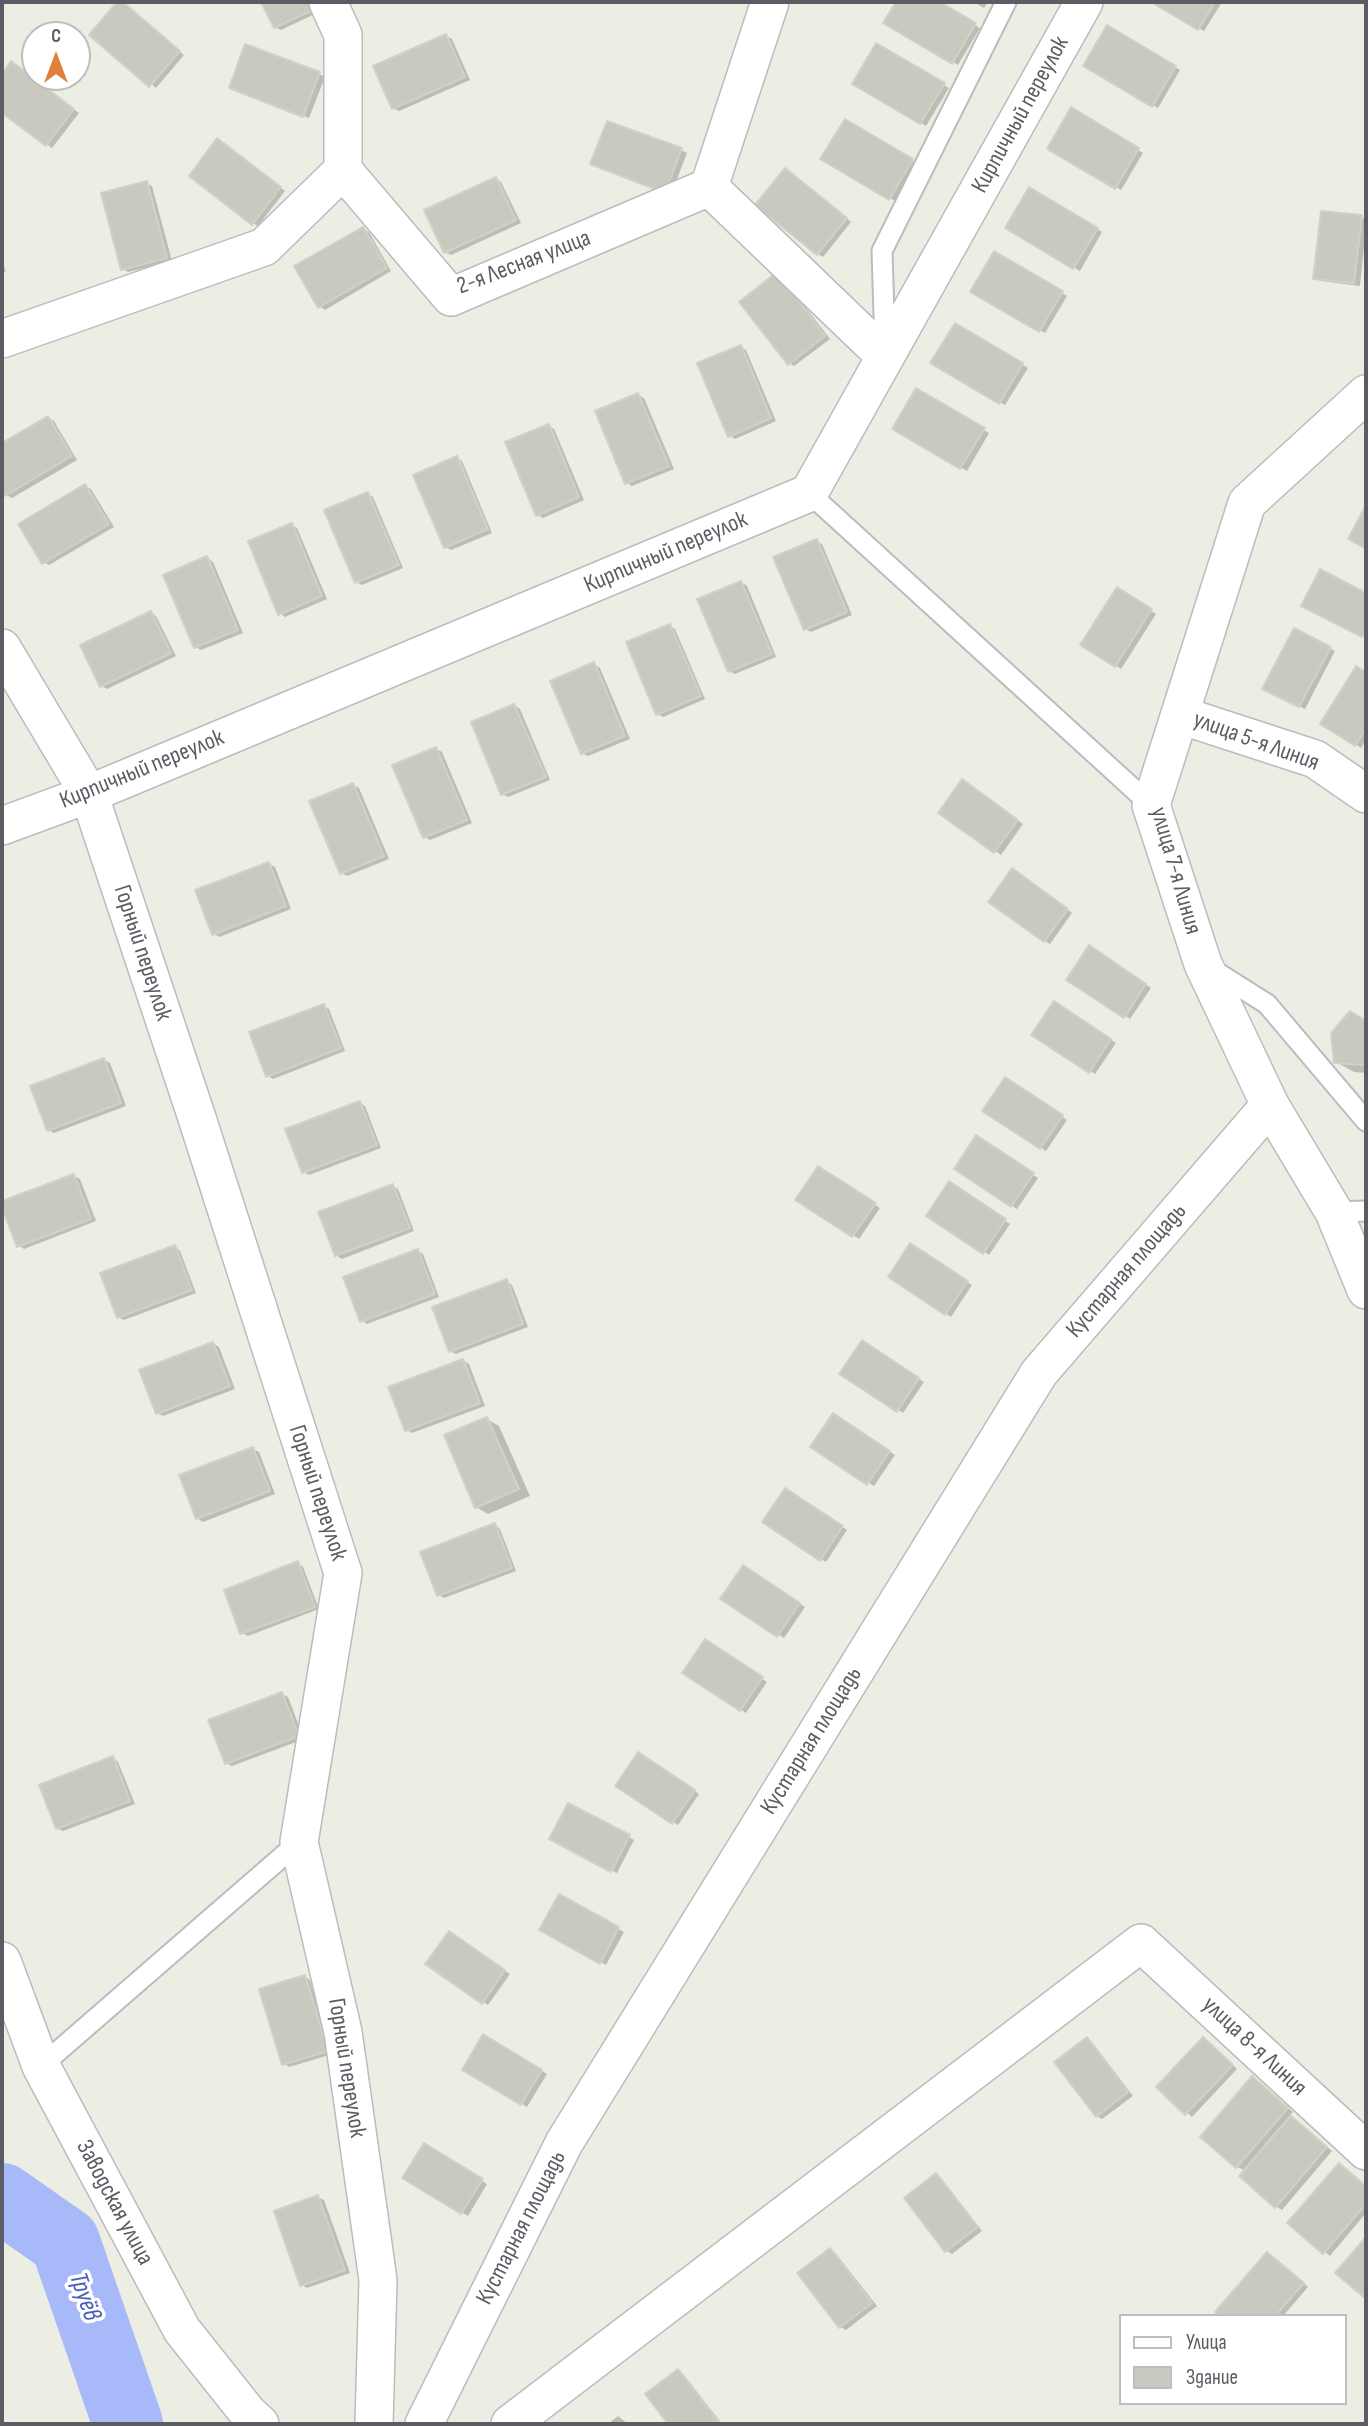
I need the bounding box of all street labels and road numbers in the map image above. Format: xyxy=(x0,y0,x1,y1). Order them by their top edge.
street label: Кирпичный переулок xyxy=(966,32,1076,198)
street label: 2-я Лесная улица xyxy=(453,224,595,302)
street label: Кирпичный переулок xyxy=(580,506,752,600)
street label: улица 5-я Линия xyxy=(1189,706,1323,778)
street label: Кирпичный переулок xyxy=(56,724,228,816)
street label: улица 7-я Линия xyxy=(1143,804,1207,938)
street label: Горный переулок xyxy=(107,882,177,1024)
street label: Кустарная площадь xyxy=(1061,1198,1193,1344)
street label: Горный переулок xyxy=(282,1422,352,1564)
street label: Кустарная площадь xyxy=(755,1662,869,1820)
street label: улица 8-я Линия xyxy=(1196,1991,1312,2103)
street label: Горный переулок xyxy=(321,1996,371,2140)
street label: Заводская улица xyxy=(69,2136,159,2270)
street label: Кустарная площадь xyxy=(471,2146,573,2310)

